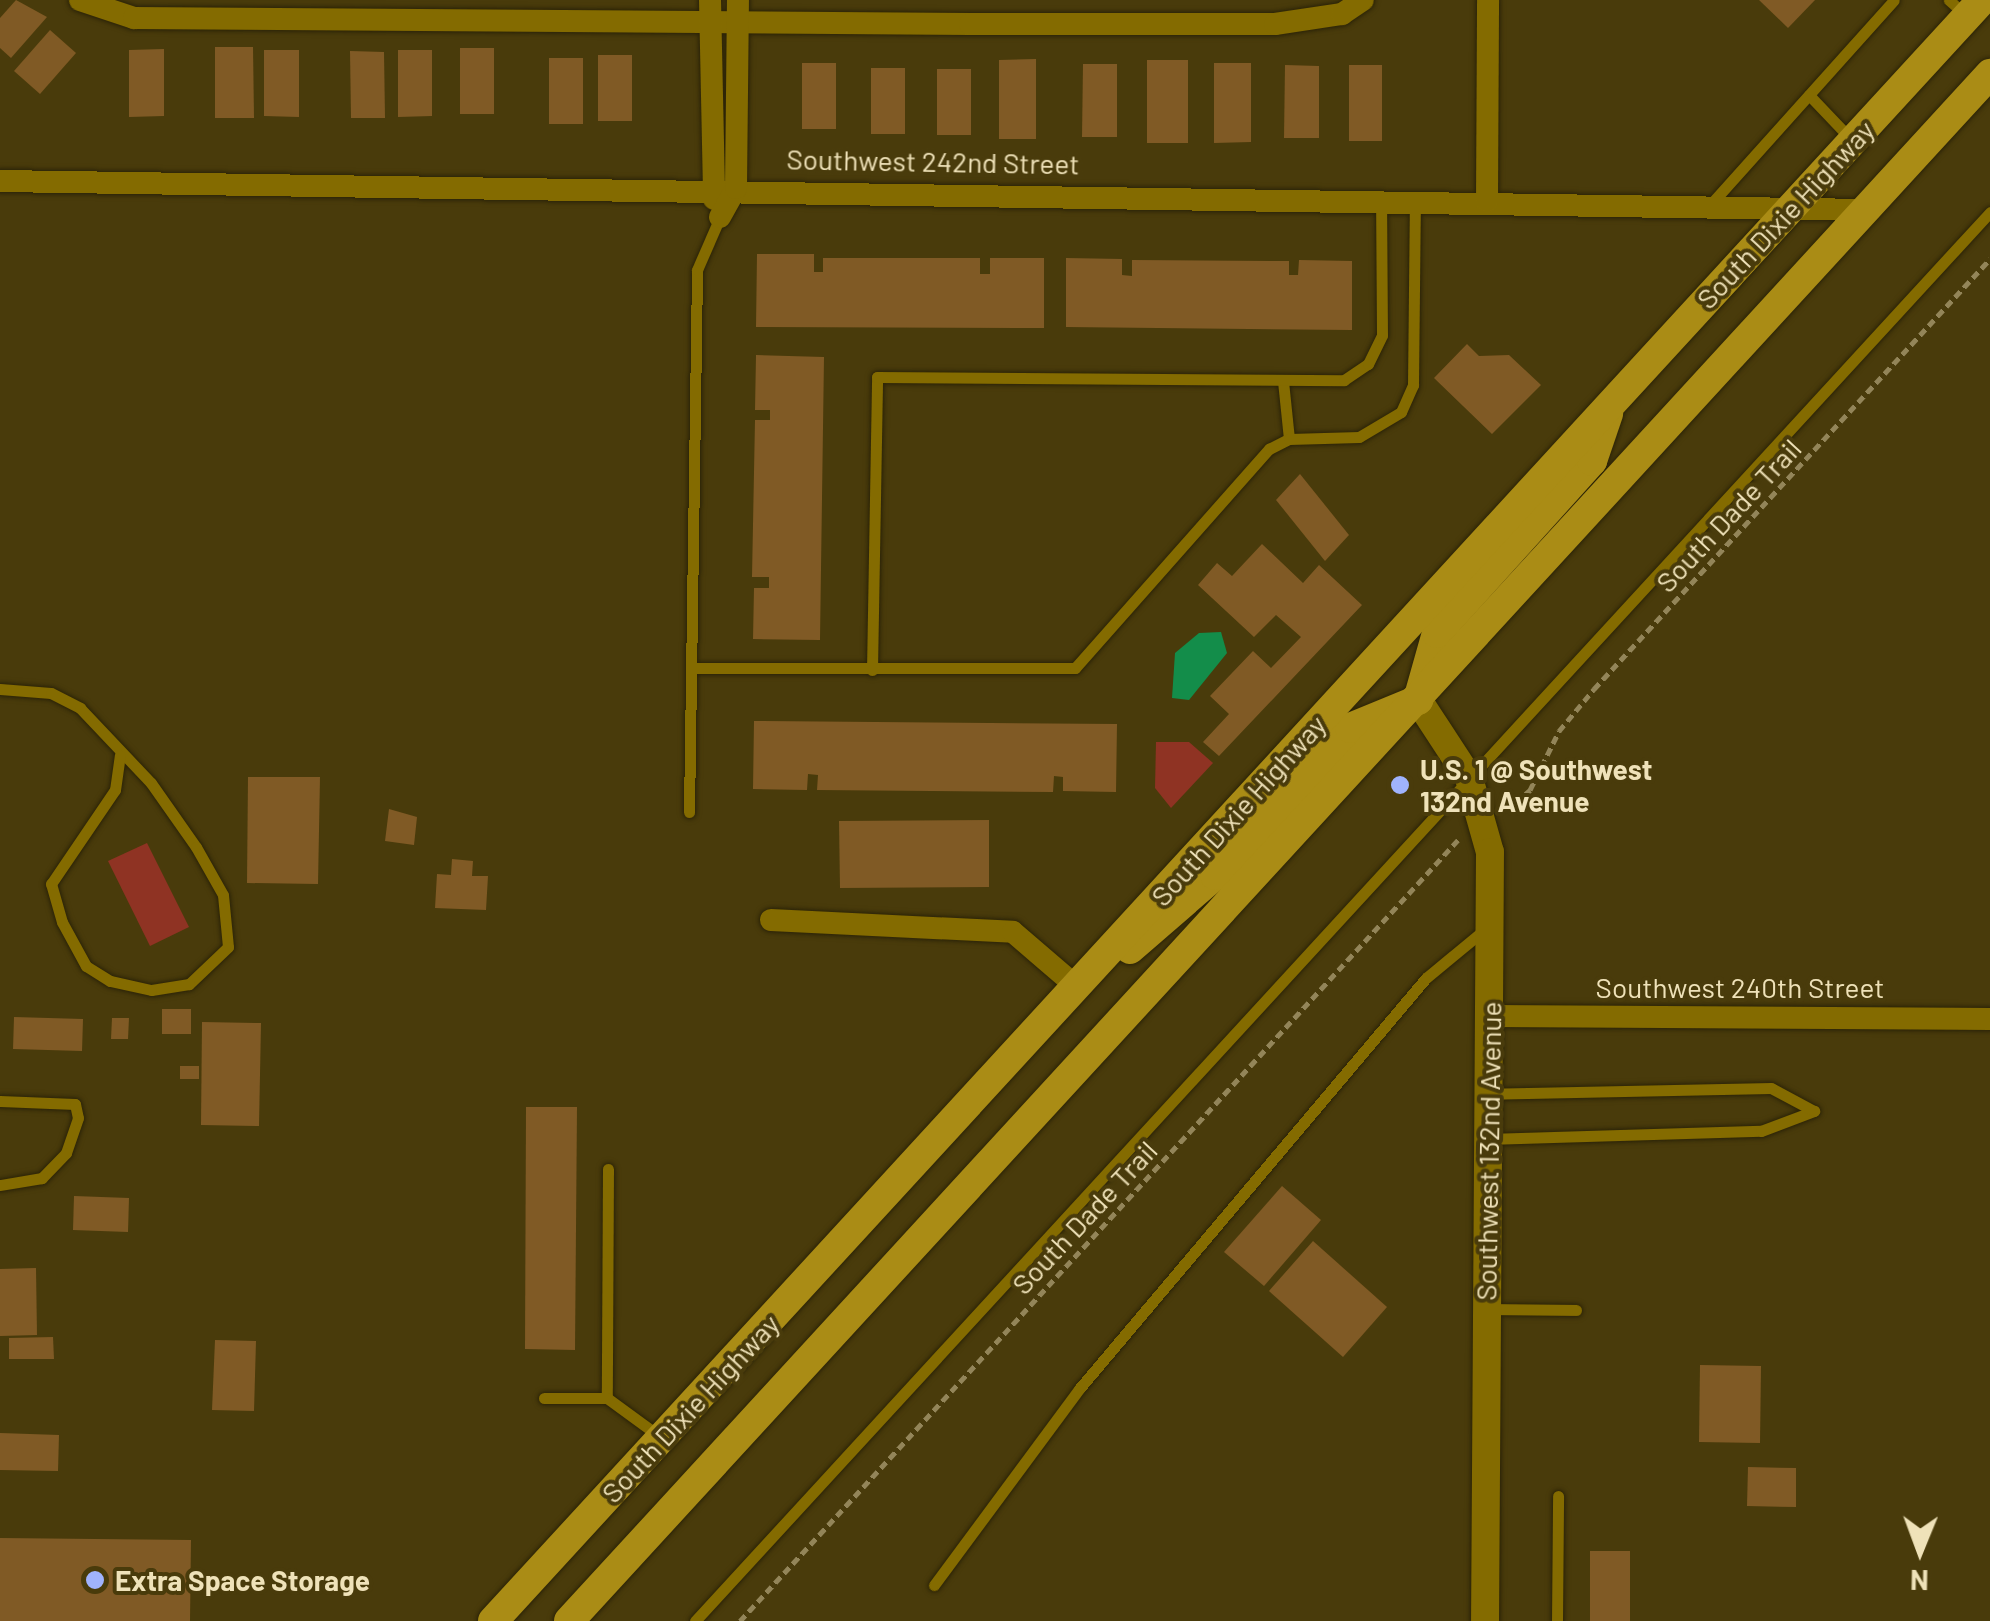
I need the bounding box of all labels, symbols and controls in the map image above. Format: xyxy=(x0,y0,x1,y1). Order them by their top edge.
street label: South Dixie Highway xyxy=(1689,113,1881,315)
street label: Southwest 242nd Street xyxy=(786,142,1080,180)
street label: South Dade Trail xyxy=(1648,431,1808,599)
street label: South Dixie Highway xyxy=(1143,708,1333,912)
place label: U.S. 1 @ Southwest 132nd Avenue xyxy=(1420,752,1652,818)
marker: U.S. 1 @ Southwest 132nd Avenue xyxy=(1389,774,1411,796)
street label: Southwest 240th Street xyxy=(1596,970,1884,1004)
street label: Southwest 132nd Avenue xyxy=(1469,1001,1507,1301)
street label: South Dade Trail xyxy=(1004,1133,1164,1301)
street label: South Dixie Highway xyxy=(594,1307,786,1509)
north arrow xyxy=(1870,1501,1970,1601)
place label: Extra Space Storage xyxy=(115,1563,370,1597)
text: N xyxy=(1910,1564,1929,1598)
marker: Extra Space Storage xyxy=(84,1569,106,1591)

